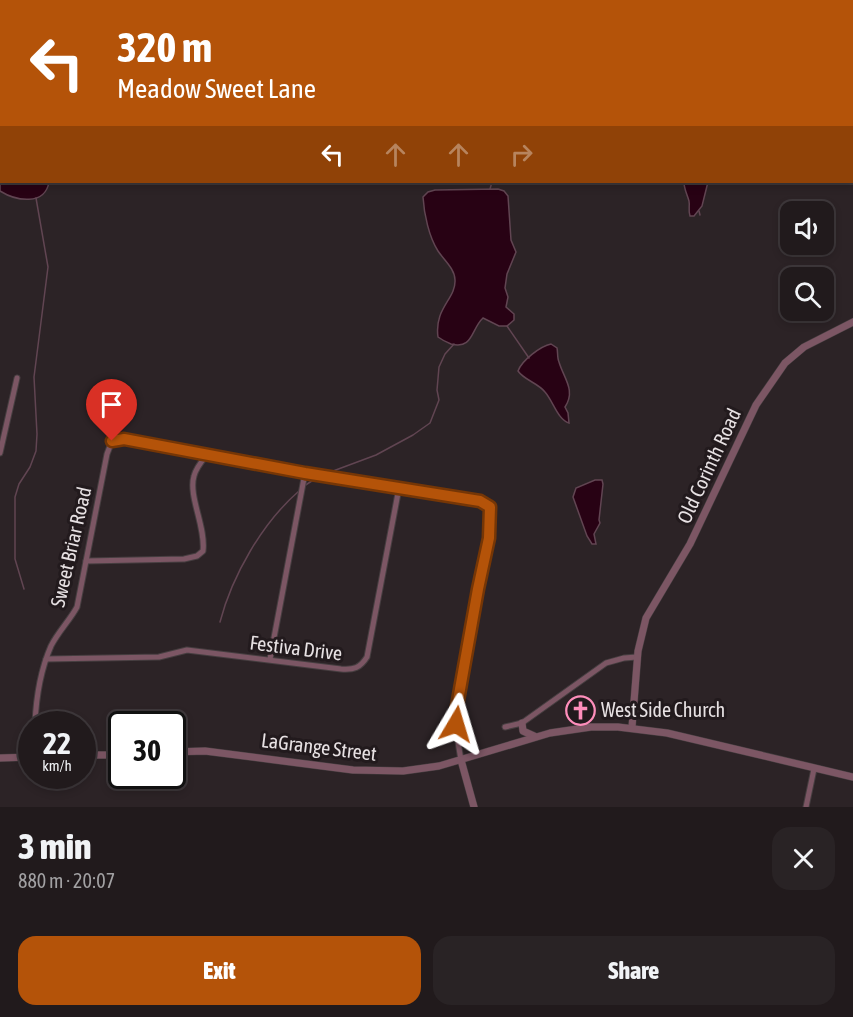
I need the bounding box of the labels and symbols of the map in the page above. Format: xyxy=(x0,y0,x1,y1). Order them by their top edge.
pin xyxy=(86,379,137,441)
street label: Old Corinth Road xyxy=(672,405,745,527)
street label: Sweet Briar Road xyxy=(46,485,96,609)
street label: Festiva Drive xyxy=(248,630,344,665)
position arrow xyxy=(424,692,488,756)
church icon: West Side Church xyxy=(564,694,596,726)
place label: West Side Church xyxy=(601,698,725,721)
speed limit sign: 30 xyxy=(108,711,186,789)
street label: LaGrange Street xyxy=(260,728,378,765)

